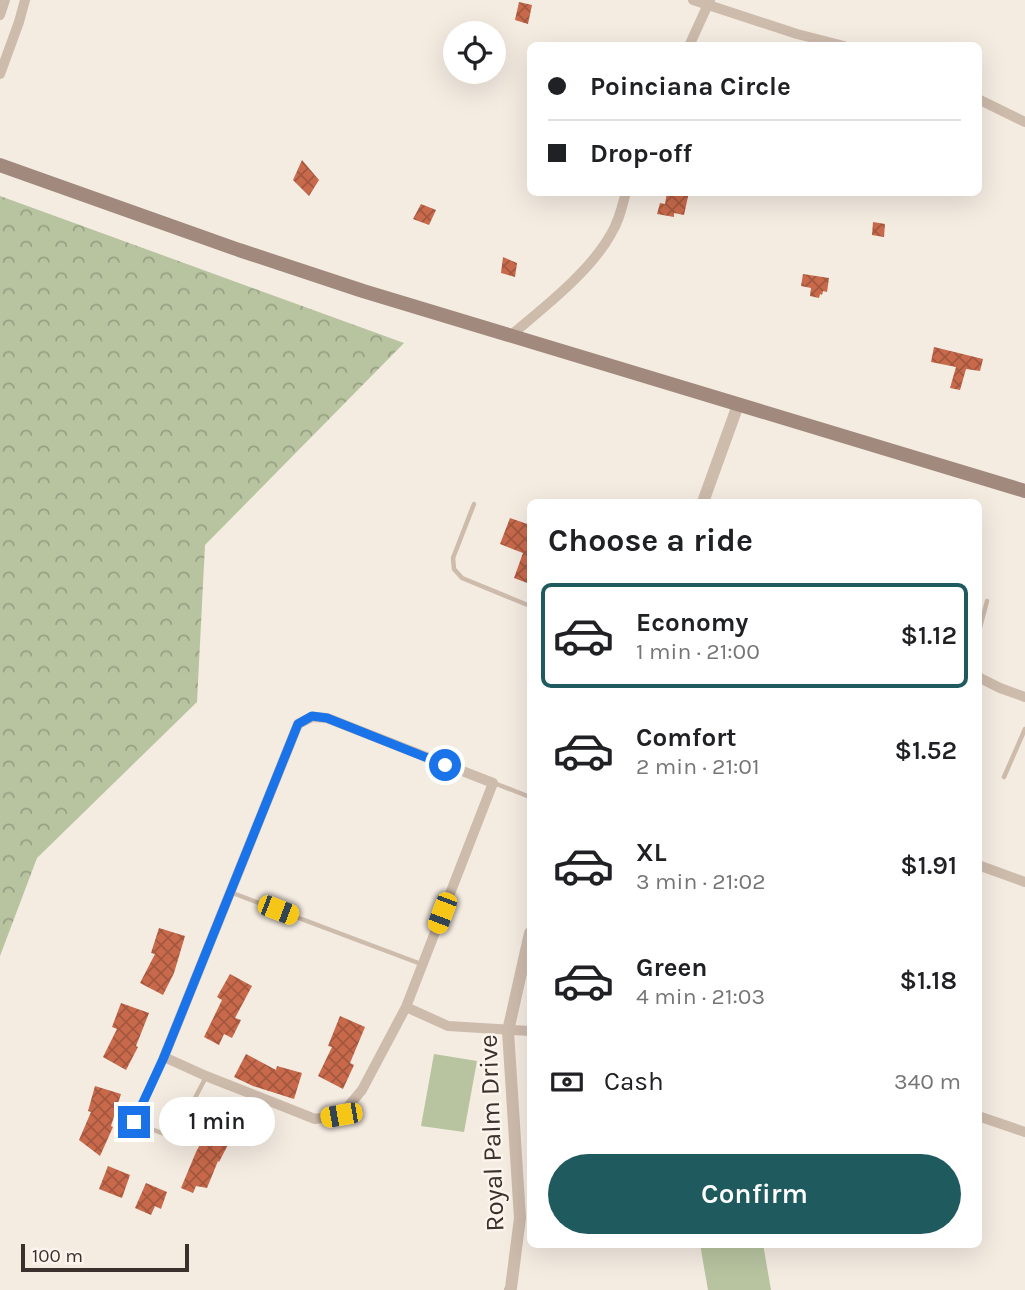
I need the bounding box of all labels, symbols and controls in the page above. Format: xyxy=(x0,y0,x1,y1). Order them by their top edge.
map controls xyxy=(443,21,506,84)
button: locate xyxy=(443,21,506,84)
text: Poinciana Circle xyxy=(590,71,791,102)
text: Drop-off xyxy=(590,138,692,169)
text: Choose a ride xyxy=(548,522,753,559)
icon: car xyxy=(552,604,615,667)
text: Economy xyxy=(636,607,748,638)
text: $1.12 xyxy=(900,620,957,651)
text: 1 min · 21:00 xyxy=(636,638,760,665)
icon: car xyxy=(552,719,615,782)
text: Comfort xyxy=(636,722,737,753)
text: $1.52 xyxy=(895,735,957,766)
route start xyxy=(429,749,461,781)
text: 2 min · 21:01 xyxy=(636,753,760,780)
icon: car xyxy=(552,834,615,897)
text: XL xyxy=(636,837,667,868)
text: $1.91 xyxy=(900,850,957,881)
text: 3 min · 21:02 xyxy=(636,868,766,895)
car xyxy=(425,890,460,936)
car xyxy=(255,893,302,927)
icon: car xyxy=(552,949,615,1012)
text: Green xyxy=(636,952,708,983)
text: $1.18 xyxy=(899,965,957,996)
text: 4 min · 21:03 xyxy=(636,983,765,1010)
street label: Royal Palm Drive xyxy=(473,1034,510,1232)
icon: cash xyxy=(548,1063,586,1101)
text: Cash xyxy=(604,1066,664,1097)
text: 340 m xyxy=(894,1068,961,1095)
callout: 1 min xyxy=(158,1098,274,1146)
car xyxy=(319,1101,364,1129)
route end xyxy=(118,1106,150,1138)
text: 1 min xyxy=(188,1108,246,1135)
button: Confirm xyxy=(548,1154,961,1234)
scale bar xyxy=(21,1241,189,1273)
text: 100 m xyxy=(32,1245,83,1267)

